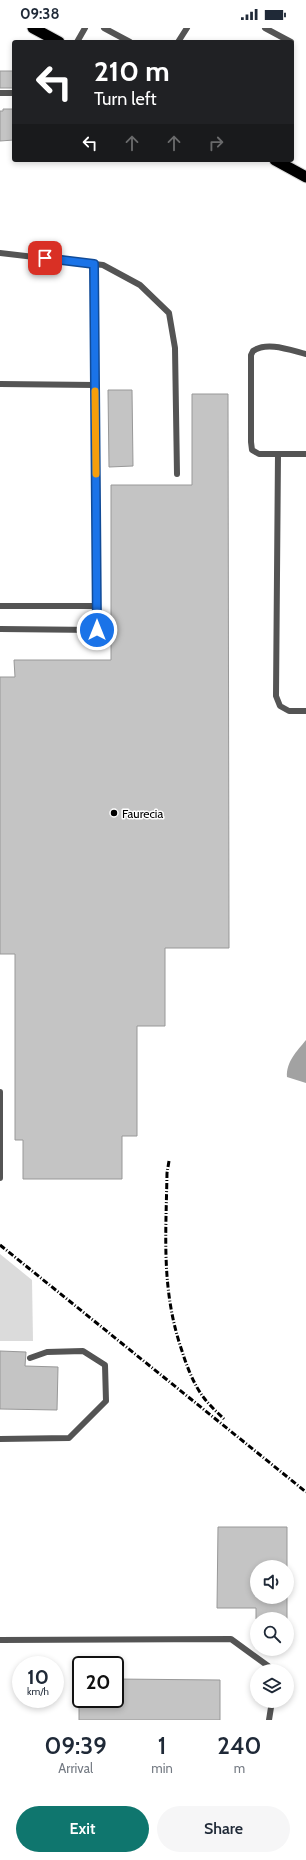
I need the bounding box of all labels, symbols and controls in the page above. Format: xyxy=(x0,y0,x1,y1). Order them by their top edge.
text: 09:38 xyxy=(20,5,60,23)
text: 210 m xyxy=(94,54,170,88)
icon: left xyxy=(28,56,80,108)
text: Turn left xyxy=(94,88,157,110)
icon: left xyxy=(79,132,101,154)
icon: ahead xyxy=(121,132,143,154)
icon: ahead xyxy=(163,132,185,154)
icon: right xyxy=(205,132,227,154)
pin xyxy=(28,241,62,275)
icon: arrive xyxy=(34,247,56,269)
position arrow xyxy=(76,609,118,651)
place label: Faurecia xyxy=(122,806,163,821)
marker: Faurecia xyxy=(109,808,119,818)
map controls xyxy=(250,1560,294,1708)
button: sound xyxy=(250,1560,294,1604)
button: search xyxy=(250,1612,294,1656)
speed limit sign: 20 xyxy=(72,1656,124,1708)
button: layers xyxy=(250,1664,294,1708)
text: 10 xyxy=(27,1665,49,1689)
text: km/h xyxy=(27,1685,49,1698)
text: 09:39 xyxy=(45,1731,107,1760)
text: 1 xyxy=(158,1731,166,1760)
text: 240 xyxy=(217,1731,261,1760)
text: Arrival xyxy=(58,1760,93,1776)
text: min xyxy=(151,1760,173,1776)
text: m xyxy=(234,1760,245,1776)
button: Exit xyxy=(16,1806,149,1852)
button: Share xyxy=(157,1806,290,1852)

